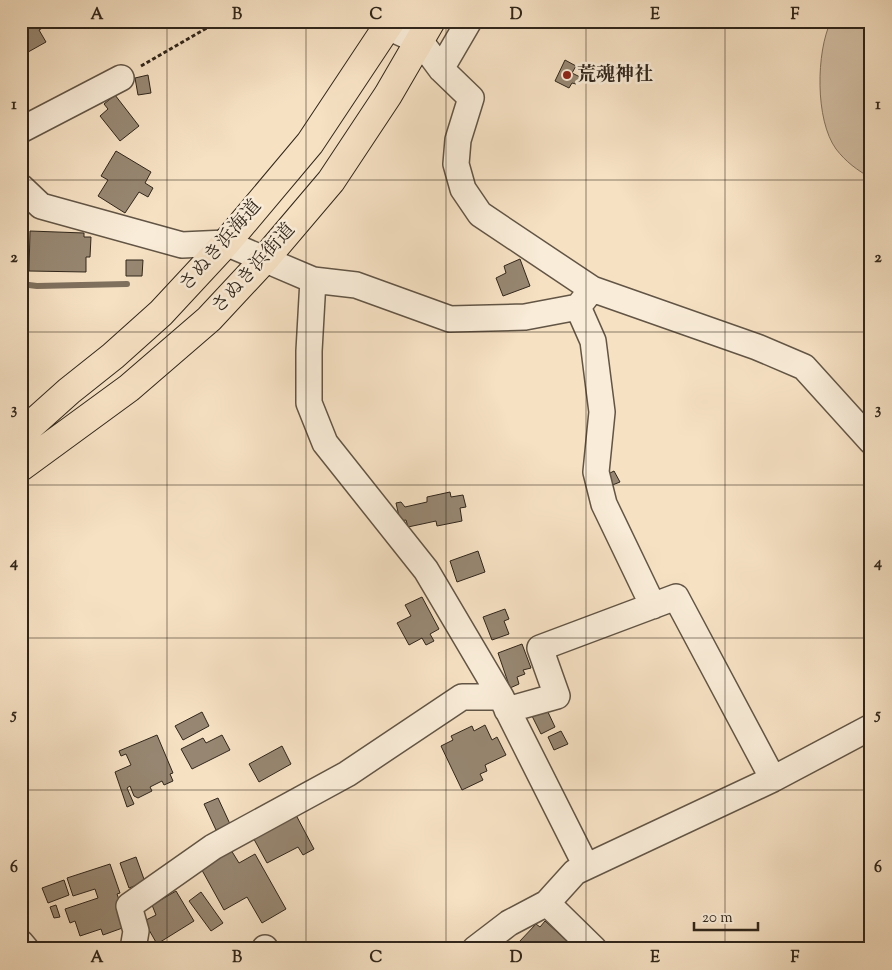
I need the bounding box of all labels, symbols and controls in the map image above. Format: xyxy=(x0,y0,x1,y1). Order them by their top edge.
text: A xyxy=(91,4,104,27)
text: B xyxy=(232,4,242,27)
text: C xyxy=(370,4,383,27)
text: D xyxy=(510,4,523,27)
text: E xyxy=(650,4,660,27)
text: F xyxy=(791,4,800,27)
place label: 荒魂神社 xyxy=(577,62,653,89)
marker: 荒魂神社 xyxy=(561,69,573,81)
text: 1 xyxy=(11,94,17,117)
text: 1 xyxy=(875,94,881,117)
street label: さぬき浜海道 xyxy=(173,194,269,298)
street label: さぬき浜街道 xyxy=(206,218,302,320)
text: 2 xyxy=(10,247,18,270)
text: 2 xyxy=(874,247,882,270)
text: 3 xyxy=(11,399,18,422)
text: 3 xyxy=(875,399,882,422)
text: 4 xyxy=(9,552,18,575)
text: 4 xyxy=(873,552,882,575)
text: 5 xyxy=(9,704,17,727)
text: 5 xyxy=(873,704,881,727)
text: 6 xyxy=(10,857,18,880)
text: 6 xyxy=(874,857,882,880)
scale bar xyxy=(694,900,758,932)
text: 20 m xyxy=(702,908,733,929)
text: A xyxy=(91,947,104,970)
text: B xyxy=(232,947,242,970)
text: C xyxy=(370,947,383,970)
text: D xyxy=(510,947,523,970)
text: E xyxy=(650,947,660,970)
text: F xyxy=(791,947,800,970)

